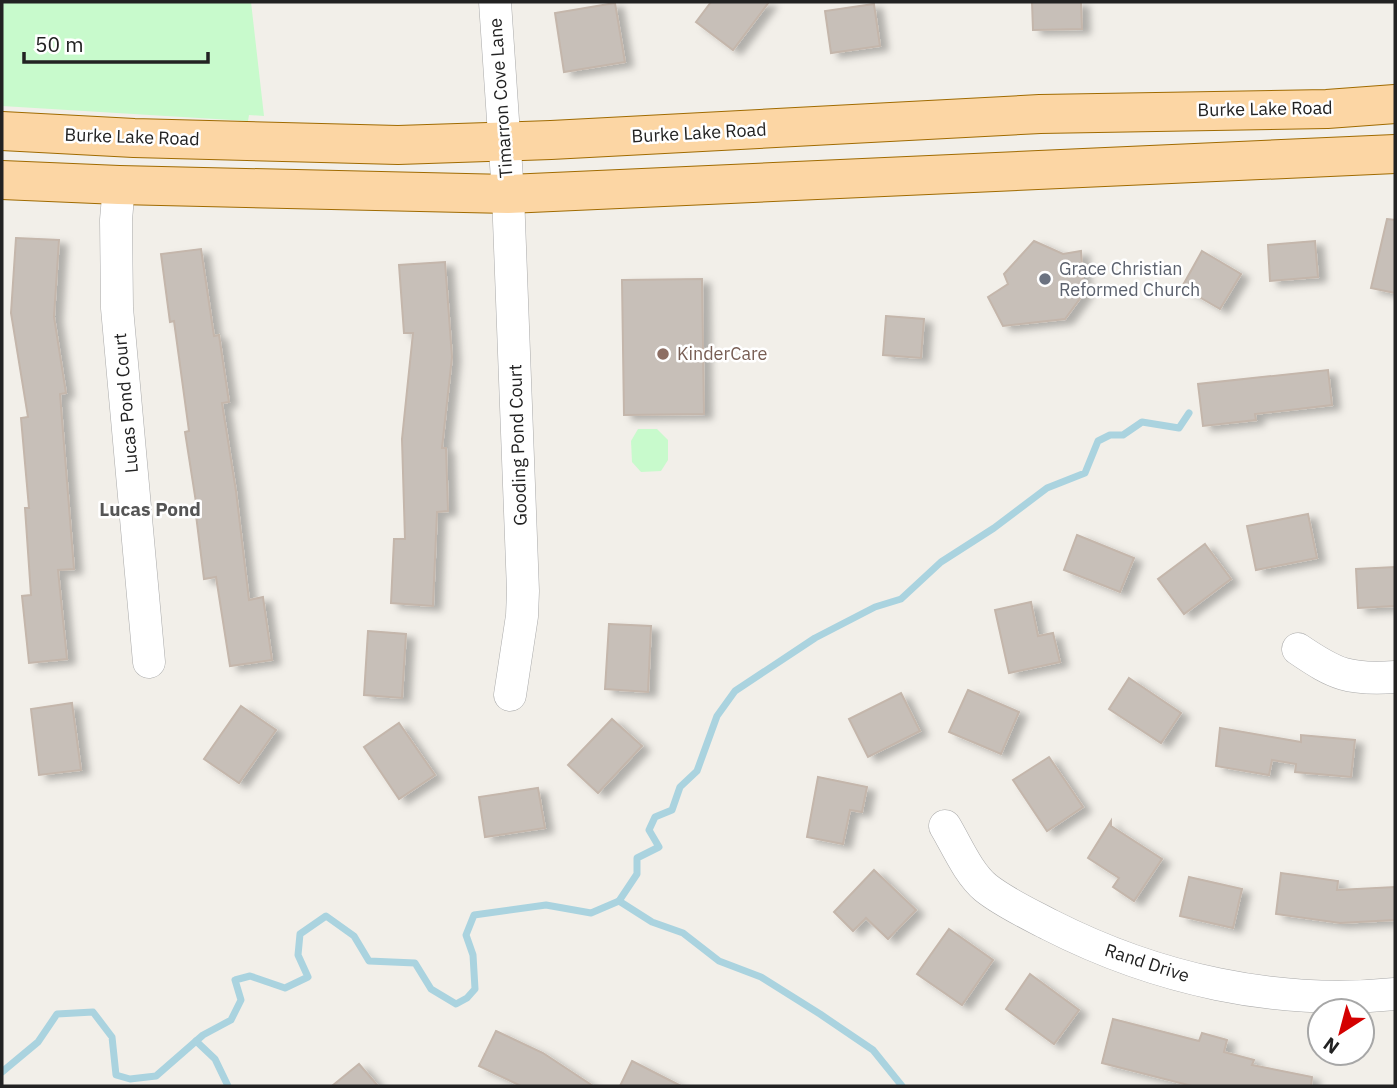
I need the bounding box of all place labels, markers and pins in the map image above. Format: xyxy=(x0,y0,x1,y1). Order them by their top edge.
place label: Grace Christian Reformed Church xyxy=(1059,257,1200,301)
marker: Grace Christian Reformed Church xyxy=(1037,271,1053,287)
place label: KinderCare xyxy=(677,342,768,365)
marker: KinderCare xyxy=(655,346,671,362)

